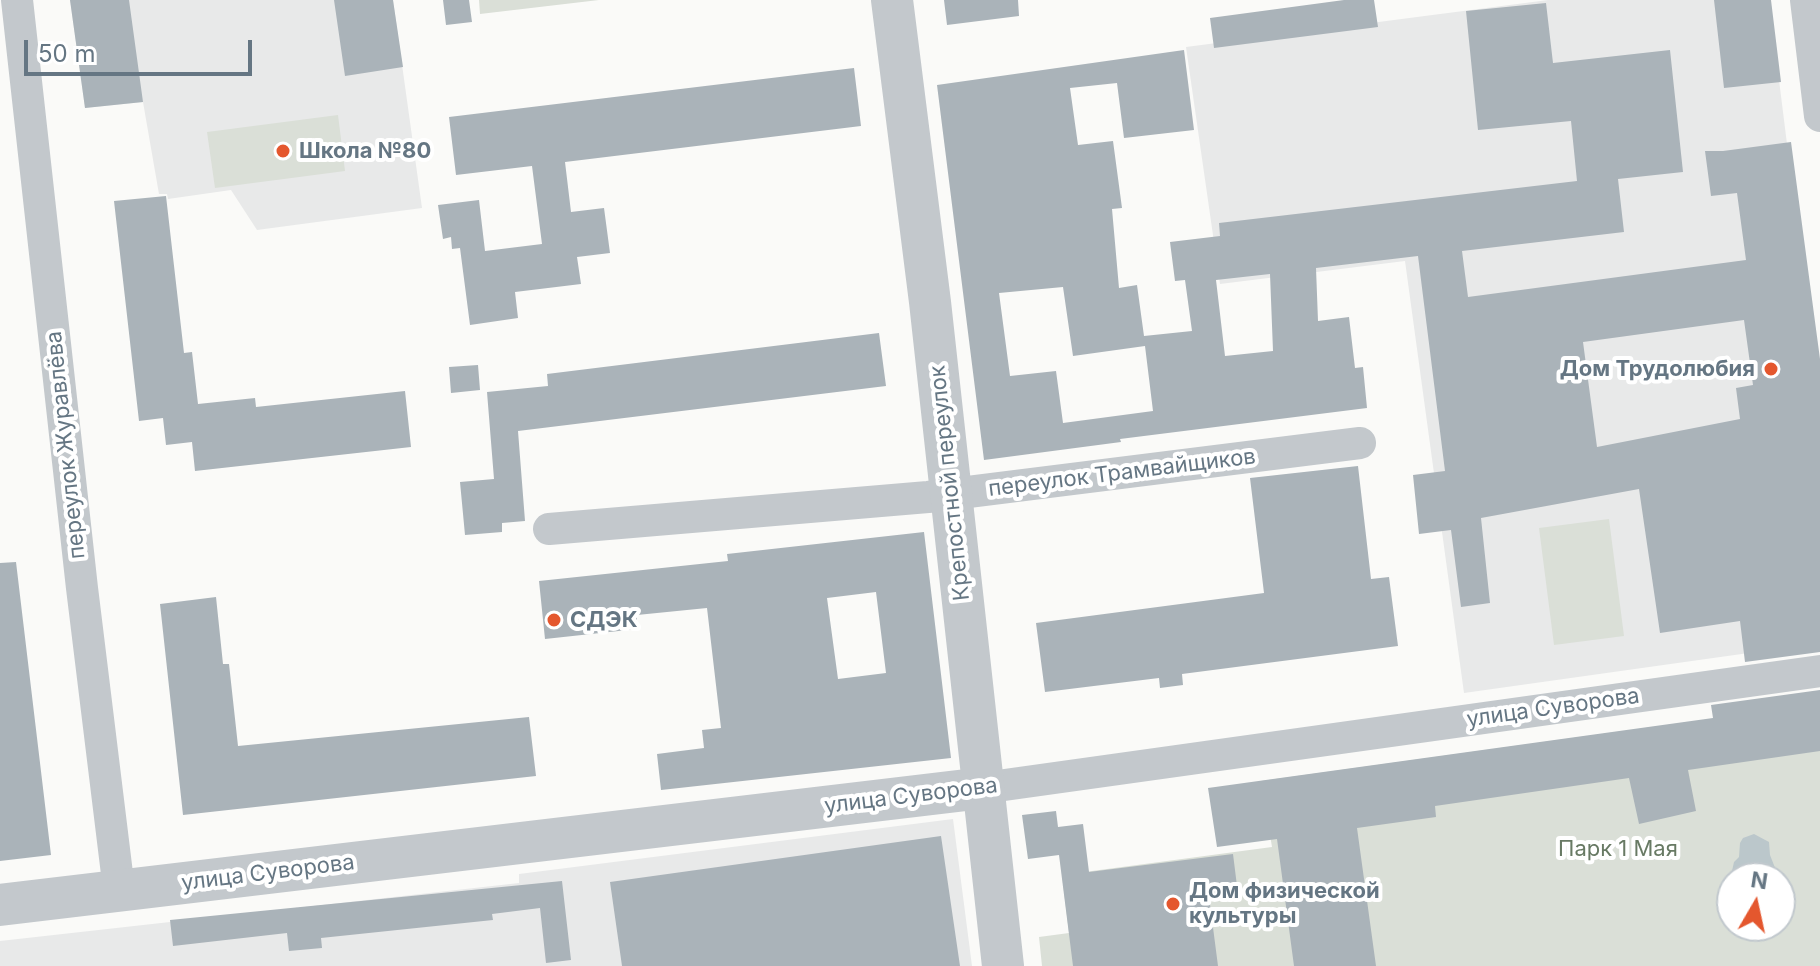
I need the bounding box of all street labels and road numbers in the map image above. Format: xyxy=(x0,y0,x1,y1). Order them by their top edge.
street label: переулок Журавлёва xyxy=(41,330,91,560)
street label: Крепостной переулок xyxy=(925,364,975,602)
street label: переулок Трамвайщиков xyxy=(987,443,1257,503)
street label: улица Суворова xyxy=(1465,683,1641,733)
street label: улица Суворова xyxy=(823,772,999,820)
street label: улица Суворова xyxy=(180,849,356,897)

